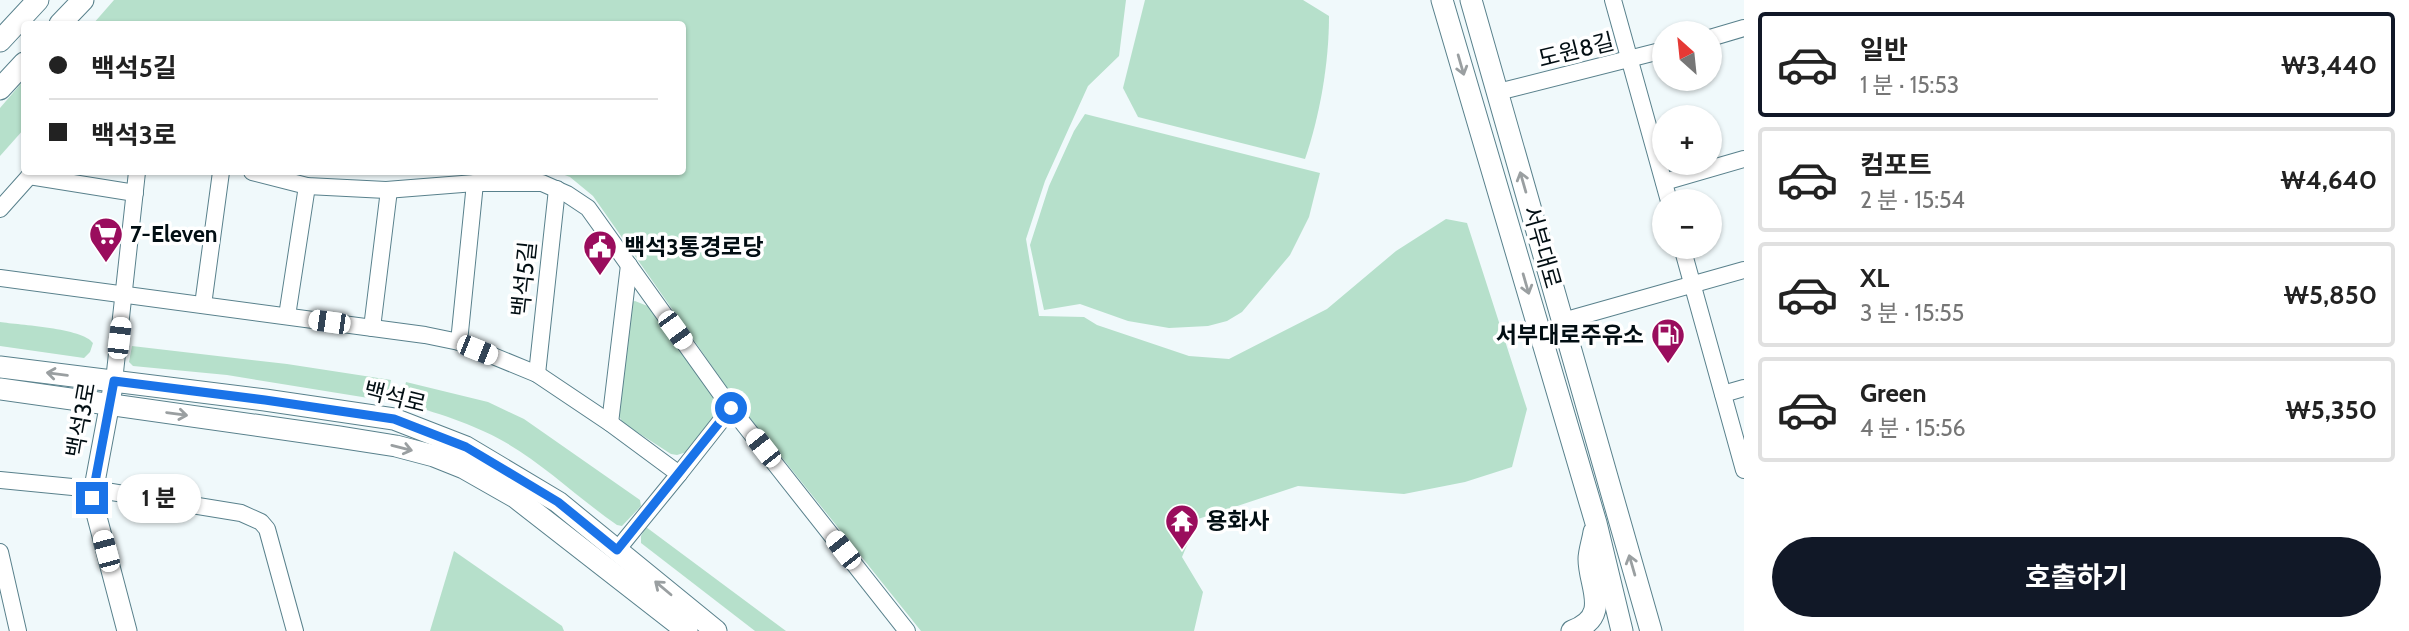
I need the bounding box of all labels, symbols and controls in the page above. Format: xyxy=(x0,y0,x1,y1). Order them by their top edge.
north arrow xyxy=(1652,21,1722,91)
map controls xyxy=(1652,21,1722,259)
street label: 도원8길 xyxy=(1535,27,1617,73)
icon: car xyxy=(1776,33,1839,96)
text: 일반 xyxy=(1860,34,1908,66)
text: ₩3,440 xyxy=(2281,49,2377,81)
text: 백석5길 xyxy=(91,52,177,84)
one-way arrow xyxy=(1456,54,1469,76)
text: 1 분 · 15:53 xyxy=(1860,71,1959,99)
button: + xyxy=(1652,105,1722,175)
text: 백석3로 xyxy=(91,119,177,151)
icon: car xyxy=(1776,148,1839,211)
text: 컴포트 xyxy=(1860,149,1932,181)
text: ₩4,640 xyxy=(2281,164,2377,196)
one-way arrow xyxy=(1516,171,1529,193)
text: 2 분 · 15:54 xyxy=(1860,186,1965,214)
button: − xyxy=(1652,189,1722,259)
street label: 서부대로 xyxy=(1517,202,1567,292)
supermarket icon: 7-Eleven xyxy=(87,215,125,264)
place label: 7-Eleven xyxy=(130,220,217,248)
public building icon: 백석3통경로당 xyxy=(581,228,619,277)
place label: 백석3통경로당 xyxy=(624,233,763,261)
street label: 백석5길 xyxy=(506,240,542,318)
text: XL xyxy=(1860,262,1889,294)
icon: car xyxy=(1776,263,1839,326)
one-way arrow xyxy=(1520,272,1533,294)
text: ₩5,850 xyxy=(2284,279,2377,311)
text: 3 분 · 15:55 xyxy=(1860,299,1964,327)
car xyxy=(655,307,696,353)
car xyxy=(307,309,352,335)
car xyxy=(107,316,132,360)
fuel station icon: 서부대로주유소 xyxy=(1649,316,1687,365)
place label: 서부대로주유소 xyxy=(1496,321,1644,349)
car xyxy=(454,332,501,368)
one-way arrow xyxy=(46,367,69,380)
street label: 백석로 xyxy=(361,376,429,418)
text: Green xyxy=(1860,377,1927,409)
icon: car xyxy=(1776,378,1839,441)
street label: 백석3로 xyxy=(61,380,101,460)
route start xyxy=(715,392,747,424)
text: ₩5,350 xyxy=(2286,394,2377,426)
one-way arrow xyxy=(165,408,188,421)
text: 4 분 · 15:56 xyxy=(1860,414,1966,442)
car xyxy=(742,425,785,471)
one-way arrow xyxy=(390,442,413,455)
callout: 1 분 xyxy=(116,474,200,522)
route end xyxy=(76,482,108,514)
text: 1 분 xyxy=(142,484,176,512)
temple icon: 용화사 xyxy=(1163,502,1201,551)
place label: 용화사 xyxy=(1206,507,1269,535)
car xyxy=(822,527,865,573)
car xyxy=(91,528,122,574)
button: 호출하기 xyxy=(1772,537,2381,617)
one-way arrow xyxy=(1625,555,1638,577)
one-way arrow xyxy=(655,580,673,595)

